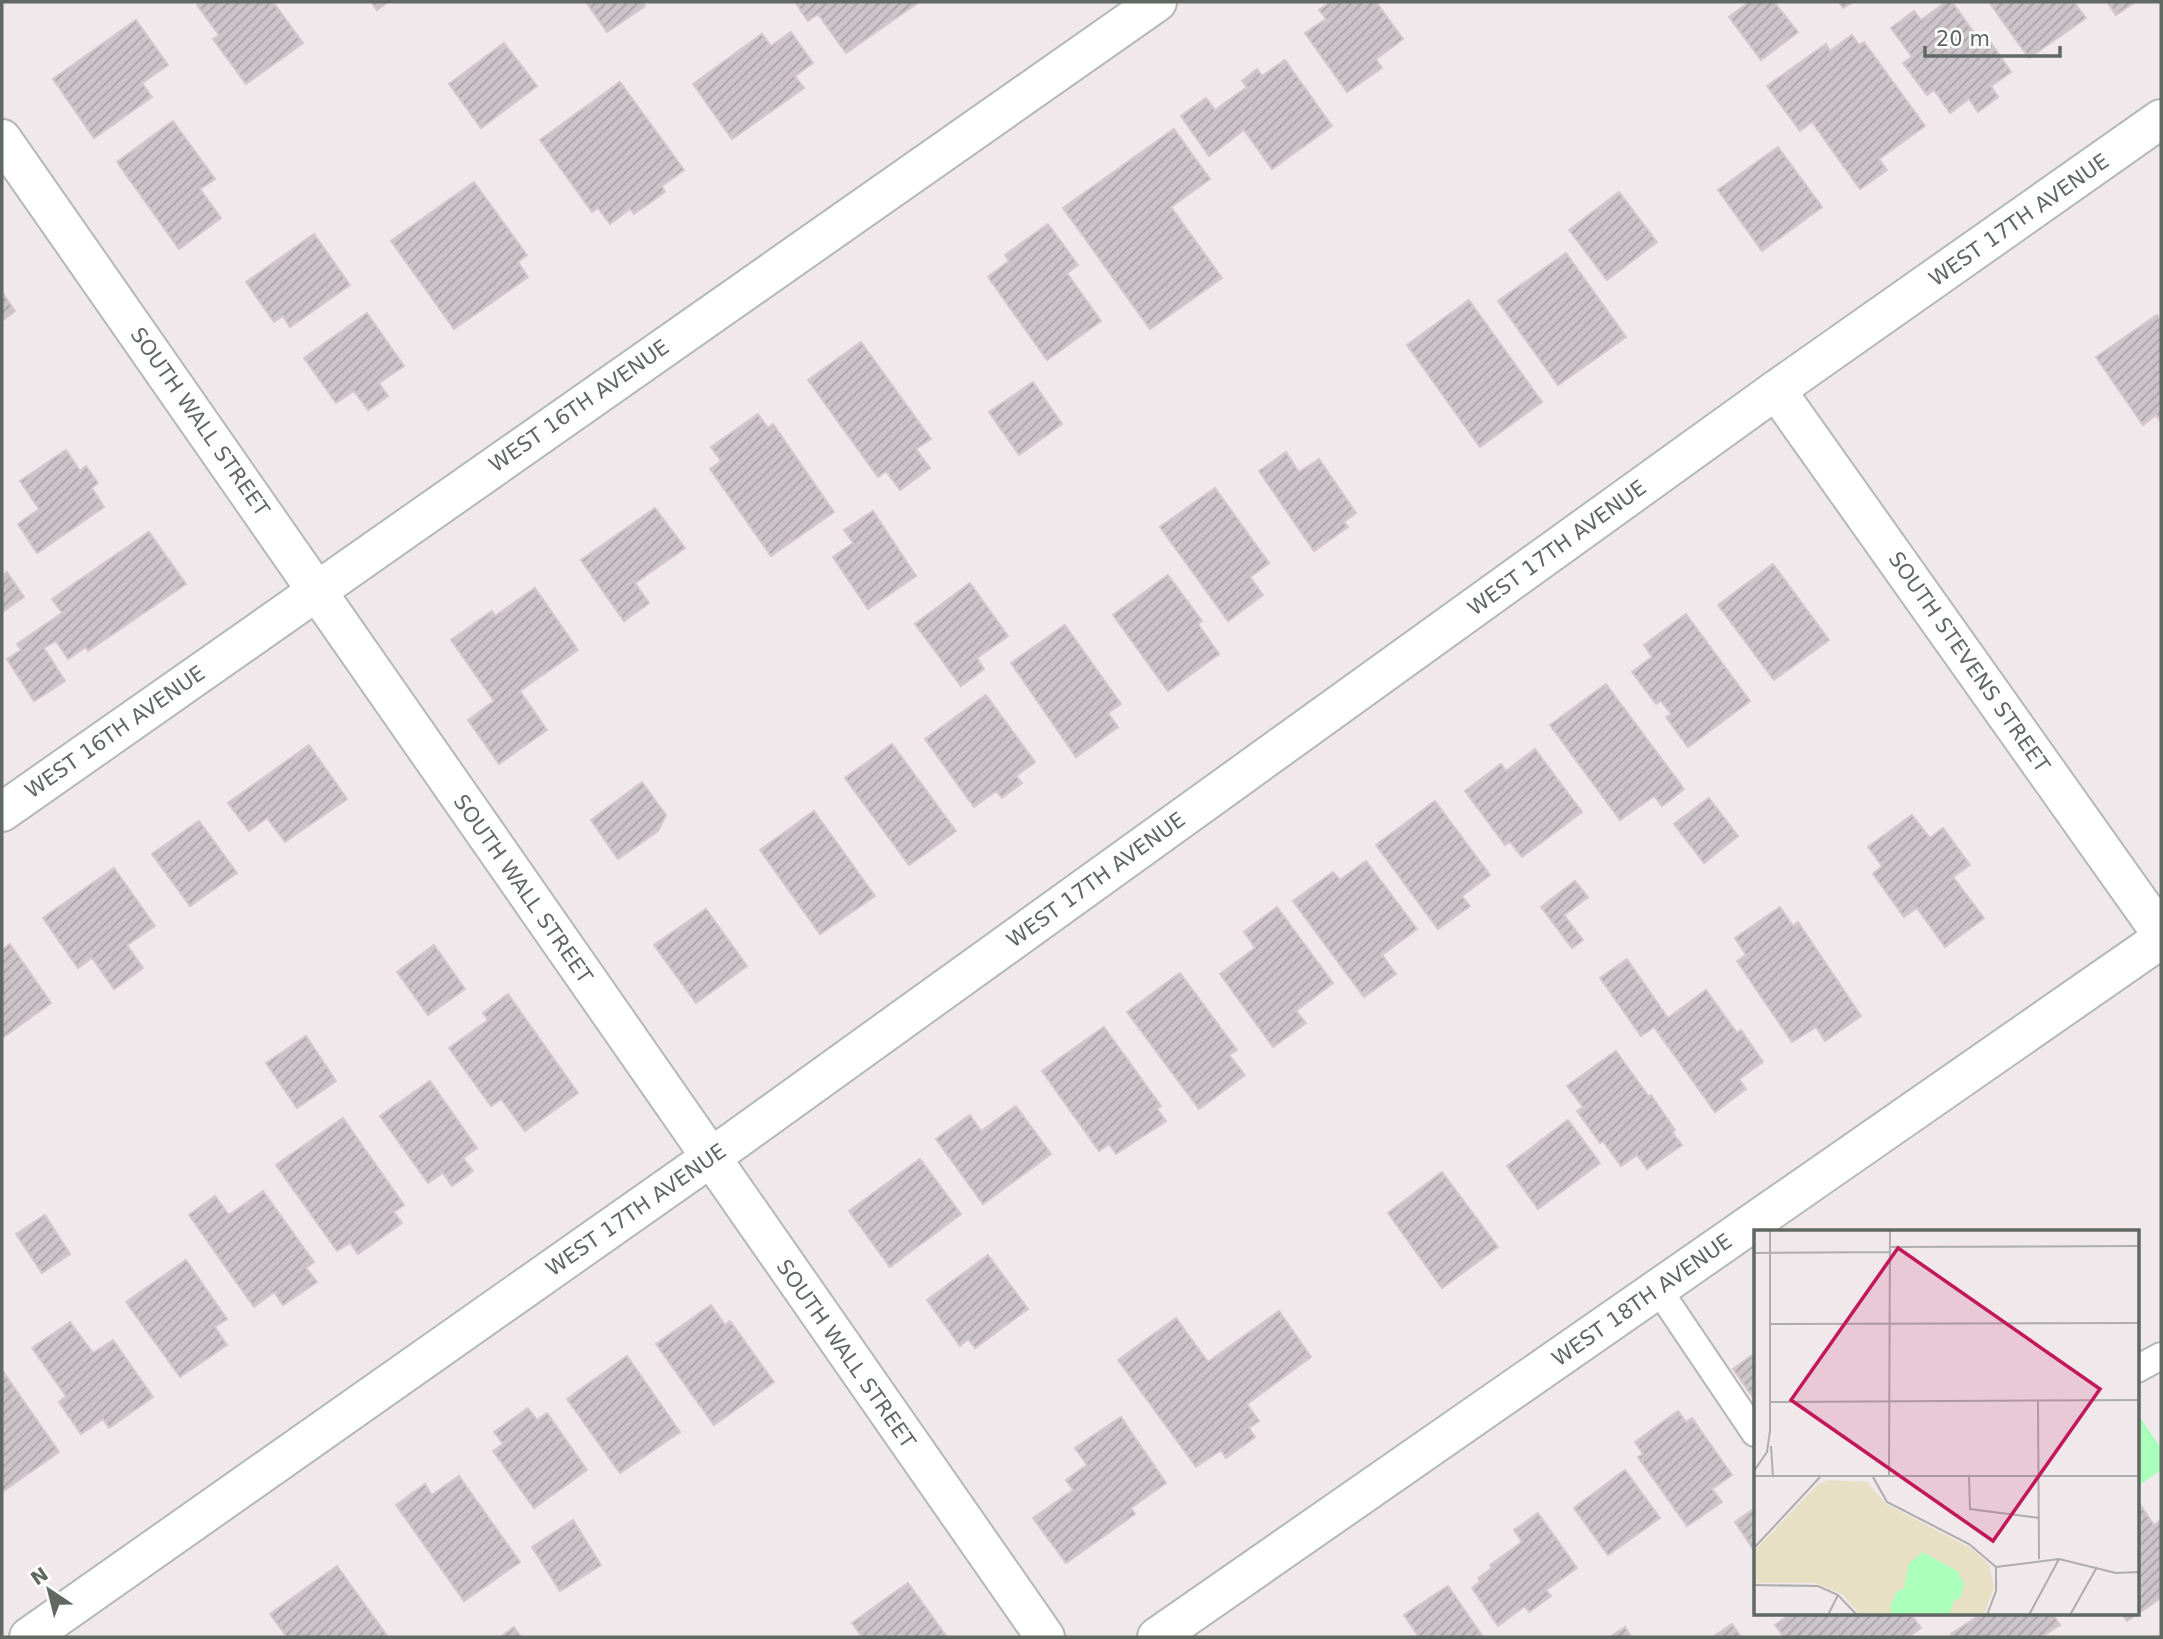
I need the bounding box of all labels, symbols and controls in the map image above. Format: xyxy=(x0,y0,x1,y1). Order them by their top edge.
scale bar xyxy=(1925,14,2060,58)
text: 20 m xyxy=(1936,27,1990,51)
street label: WEST 17TH AVENUE xyxy=(1925,149,2113,291)
street label: SOUTH WALL STREET xyxy=(126,323,274,521)
street label: WEST 16TH AVENUE xyxy=(485,335,673,477)
street label: WEST 17TH AVENUE xyxy=(1463,475,1651,621)
street label: SOUTH STEVENS STREET xyxy=(1884,547,2054,777)
street label: WEST 16TH AVENUE xyxy=(21,661,209,803)
street label: SOUTH WALL STREET xyxy=(449,790,597,988)
street label: WEST 17TH AVENUE xyxy=(1002,807,1190,953)
street label: WEST 17TH AVENUE xyxy=(542,1139,730,1281)
street label: WEST 18TH AVENUE xyxy=(1548,1229,1736,1371)
inset map xyxy=(1754,1230,2138,1614)
street label: SOUTH WALL STREET xyxy=(772,1255,920,1453)
north arrow xyxy=(14,1555,84,1625)
text: N xyxy=(26,1563,52,1590)

